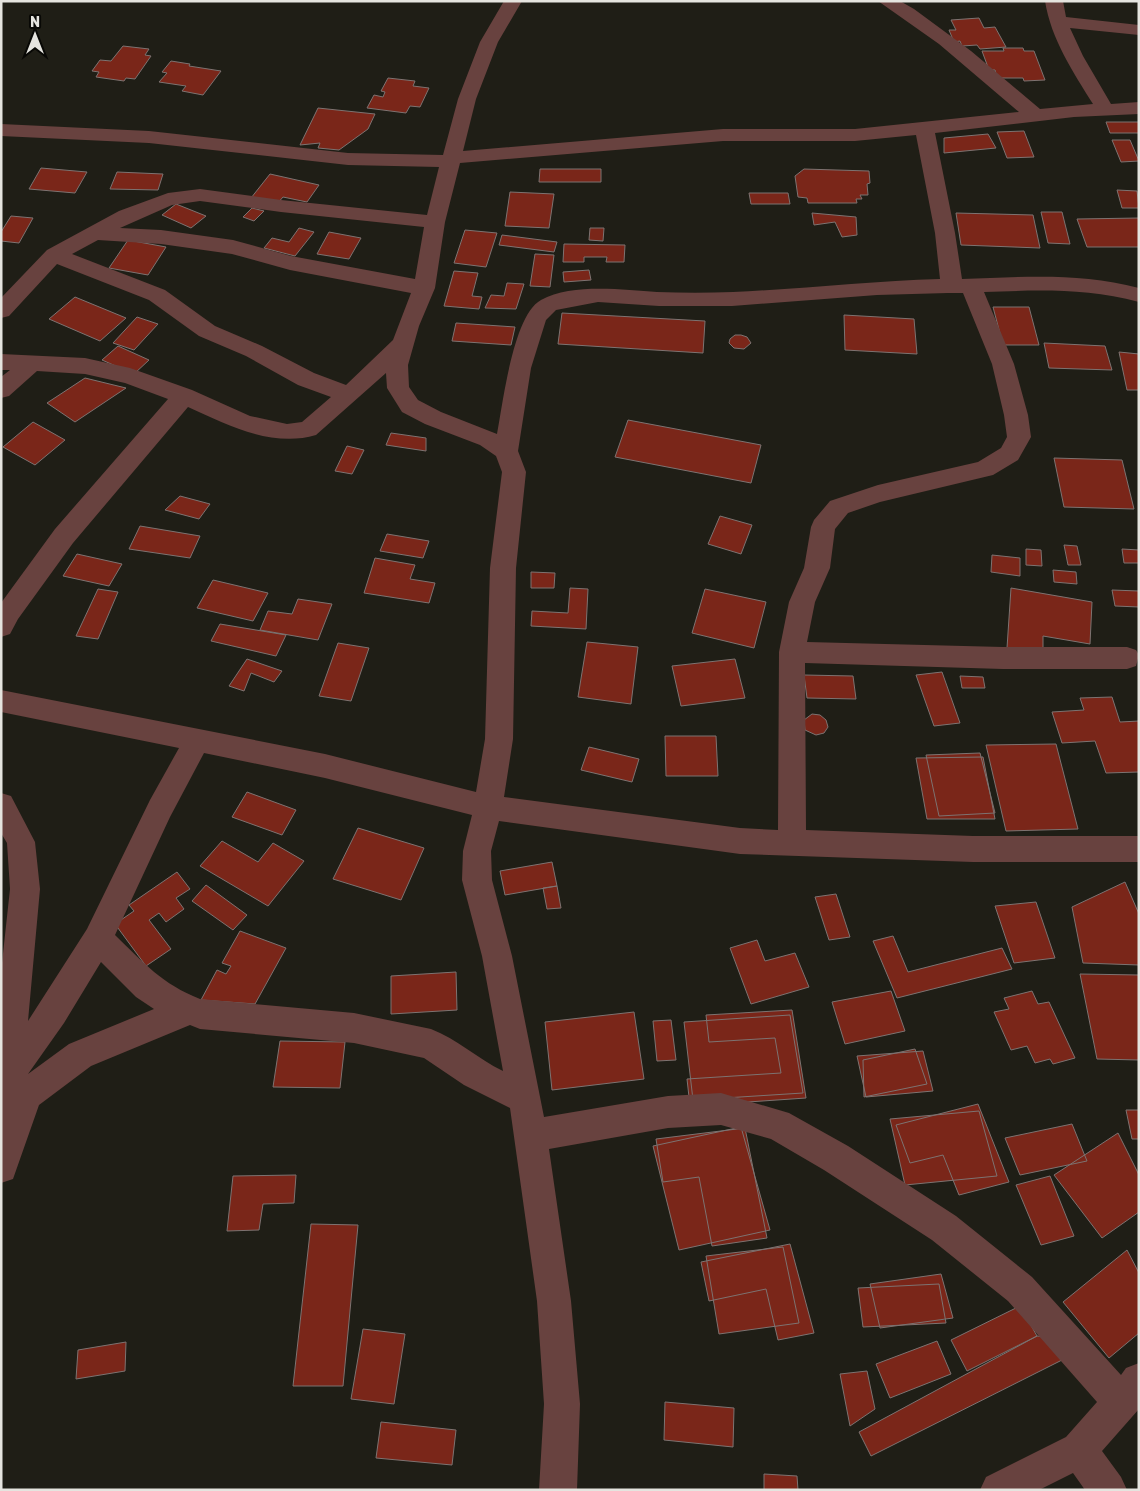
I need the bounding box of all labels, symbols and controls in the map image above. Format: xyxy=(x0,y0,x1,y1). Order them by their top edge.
north arrow xyxy=(10,10,60,60)
text: N xyxy=(30,14,40,31)

